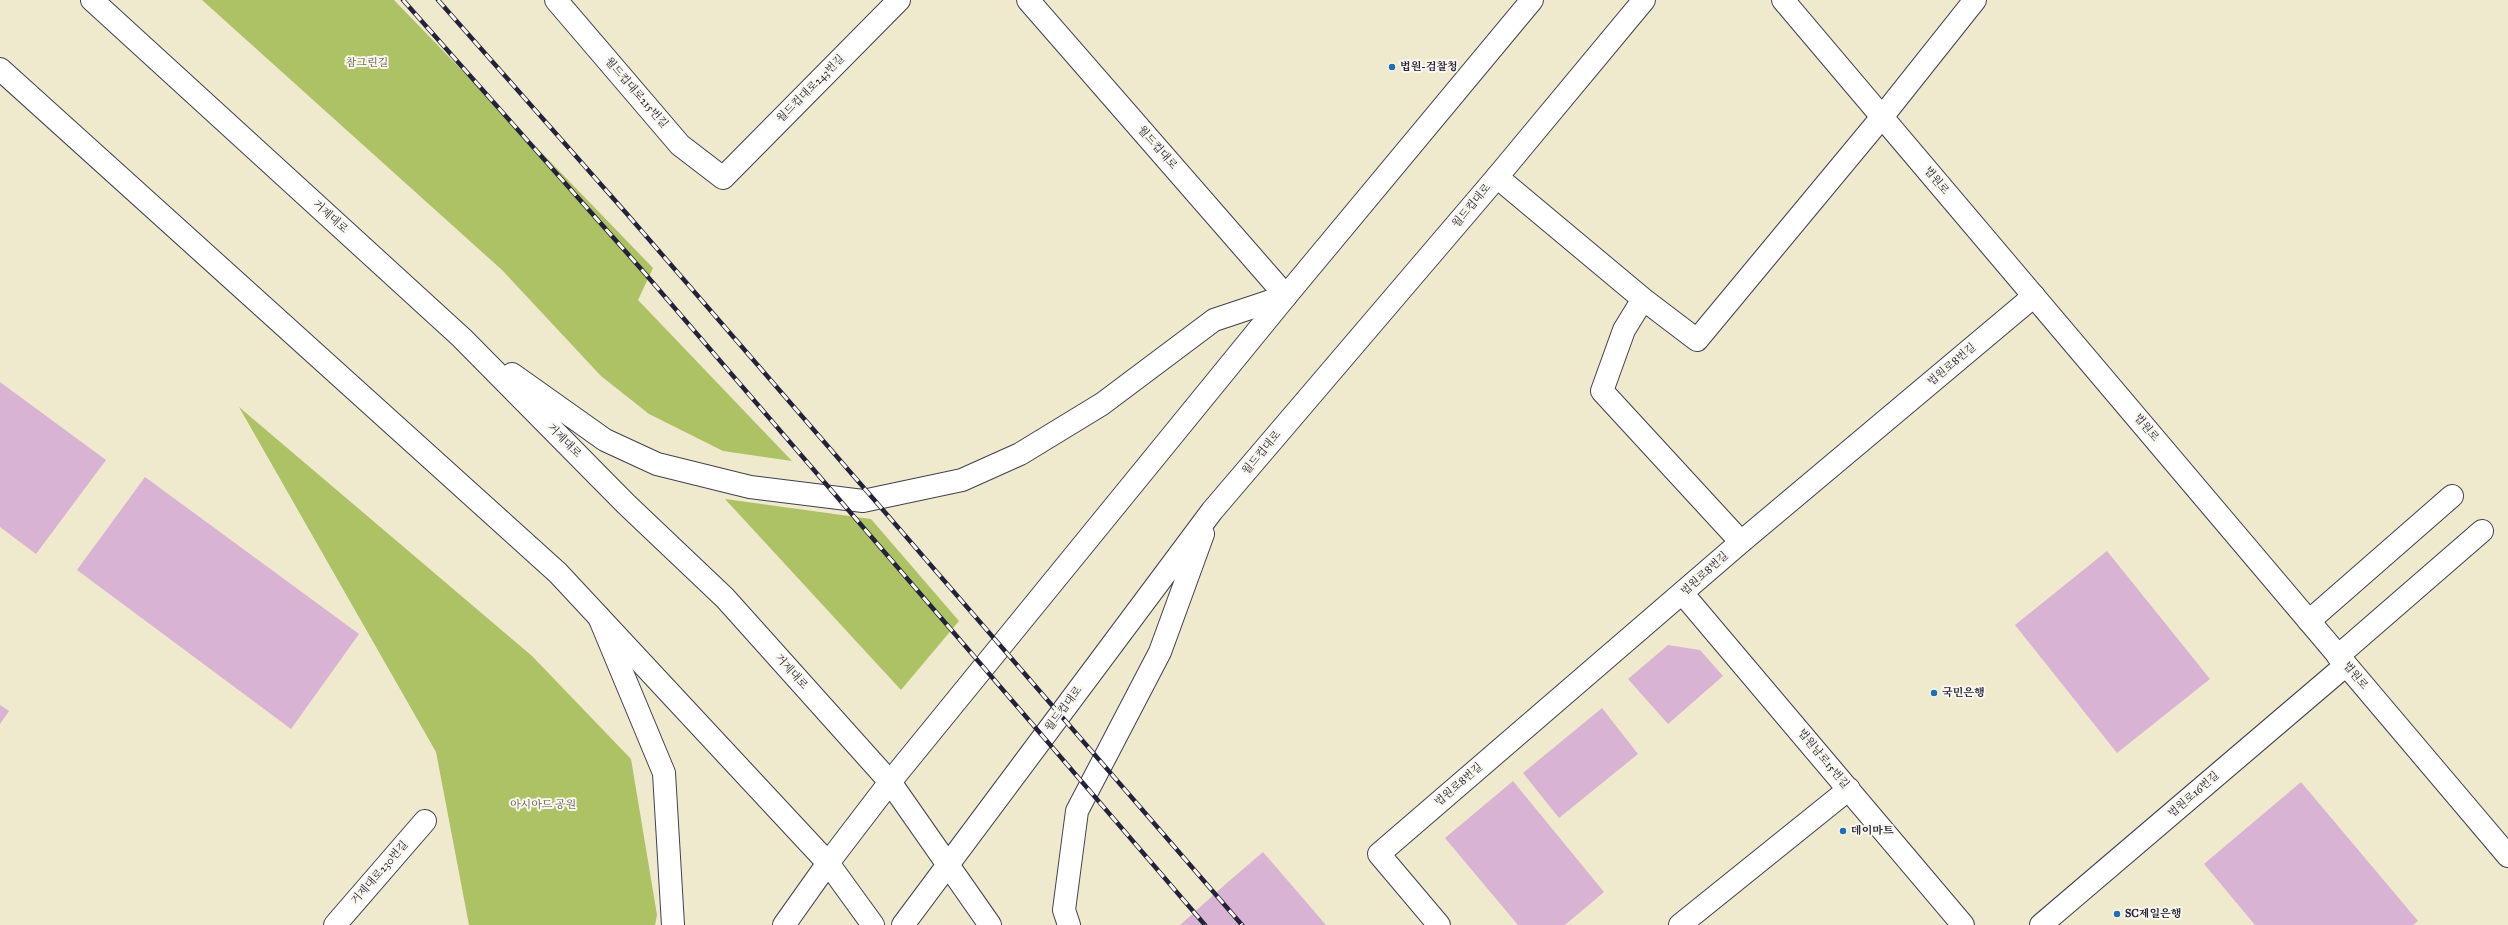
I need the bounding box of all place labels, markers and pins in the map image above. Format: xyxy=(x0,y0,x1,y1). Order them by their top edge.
place label: 법원-검찰청 xyxy=(1400,60,1458,74)
marker: 법원-검찰청 xyxy=(1387,62,1397,72)
place label: 국민은행 xyxy=(1942,686,1985,700)
marker: 국민은행 xyxy=(1929,688,1939,698)
place label: 데이마트 xyxy=(1851,824,1894,838)
marker: 데이마트 xyxy=(1838,826,1848,836)
place label: SC제일은행 xyxy=(2125,907,2181,921)
marker: SC제일은행 xyxy=(2112,909,2122,919)

